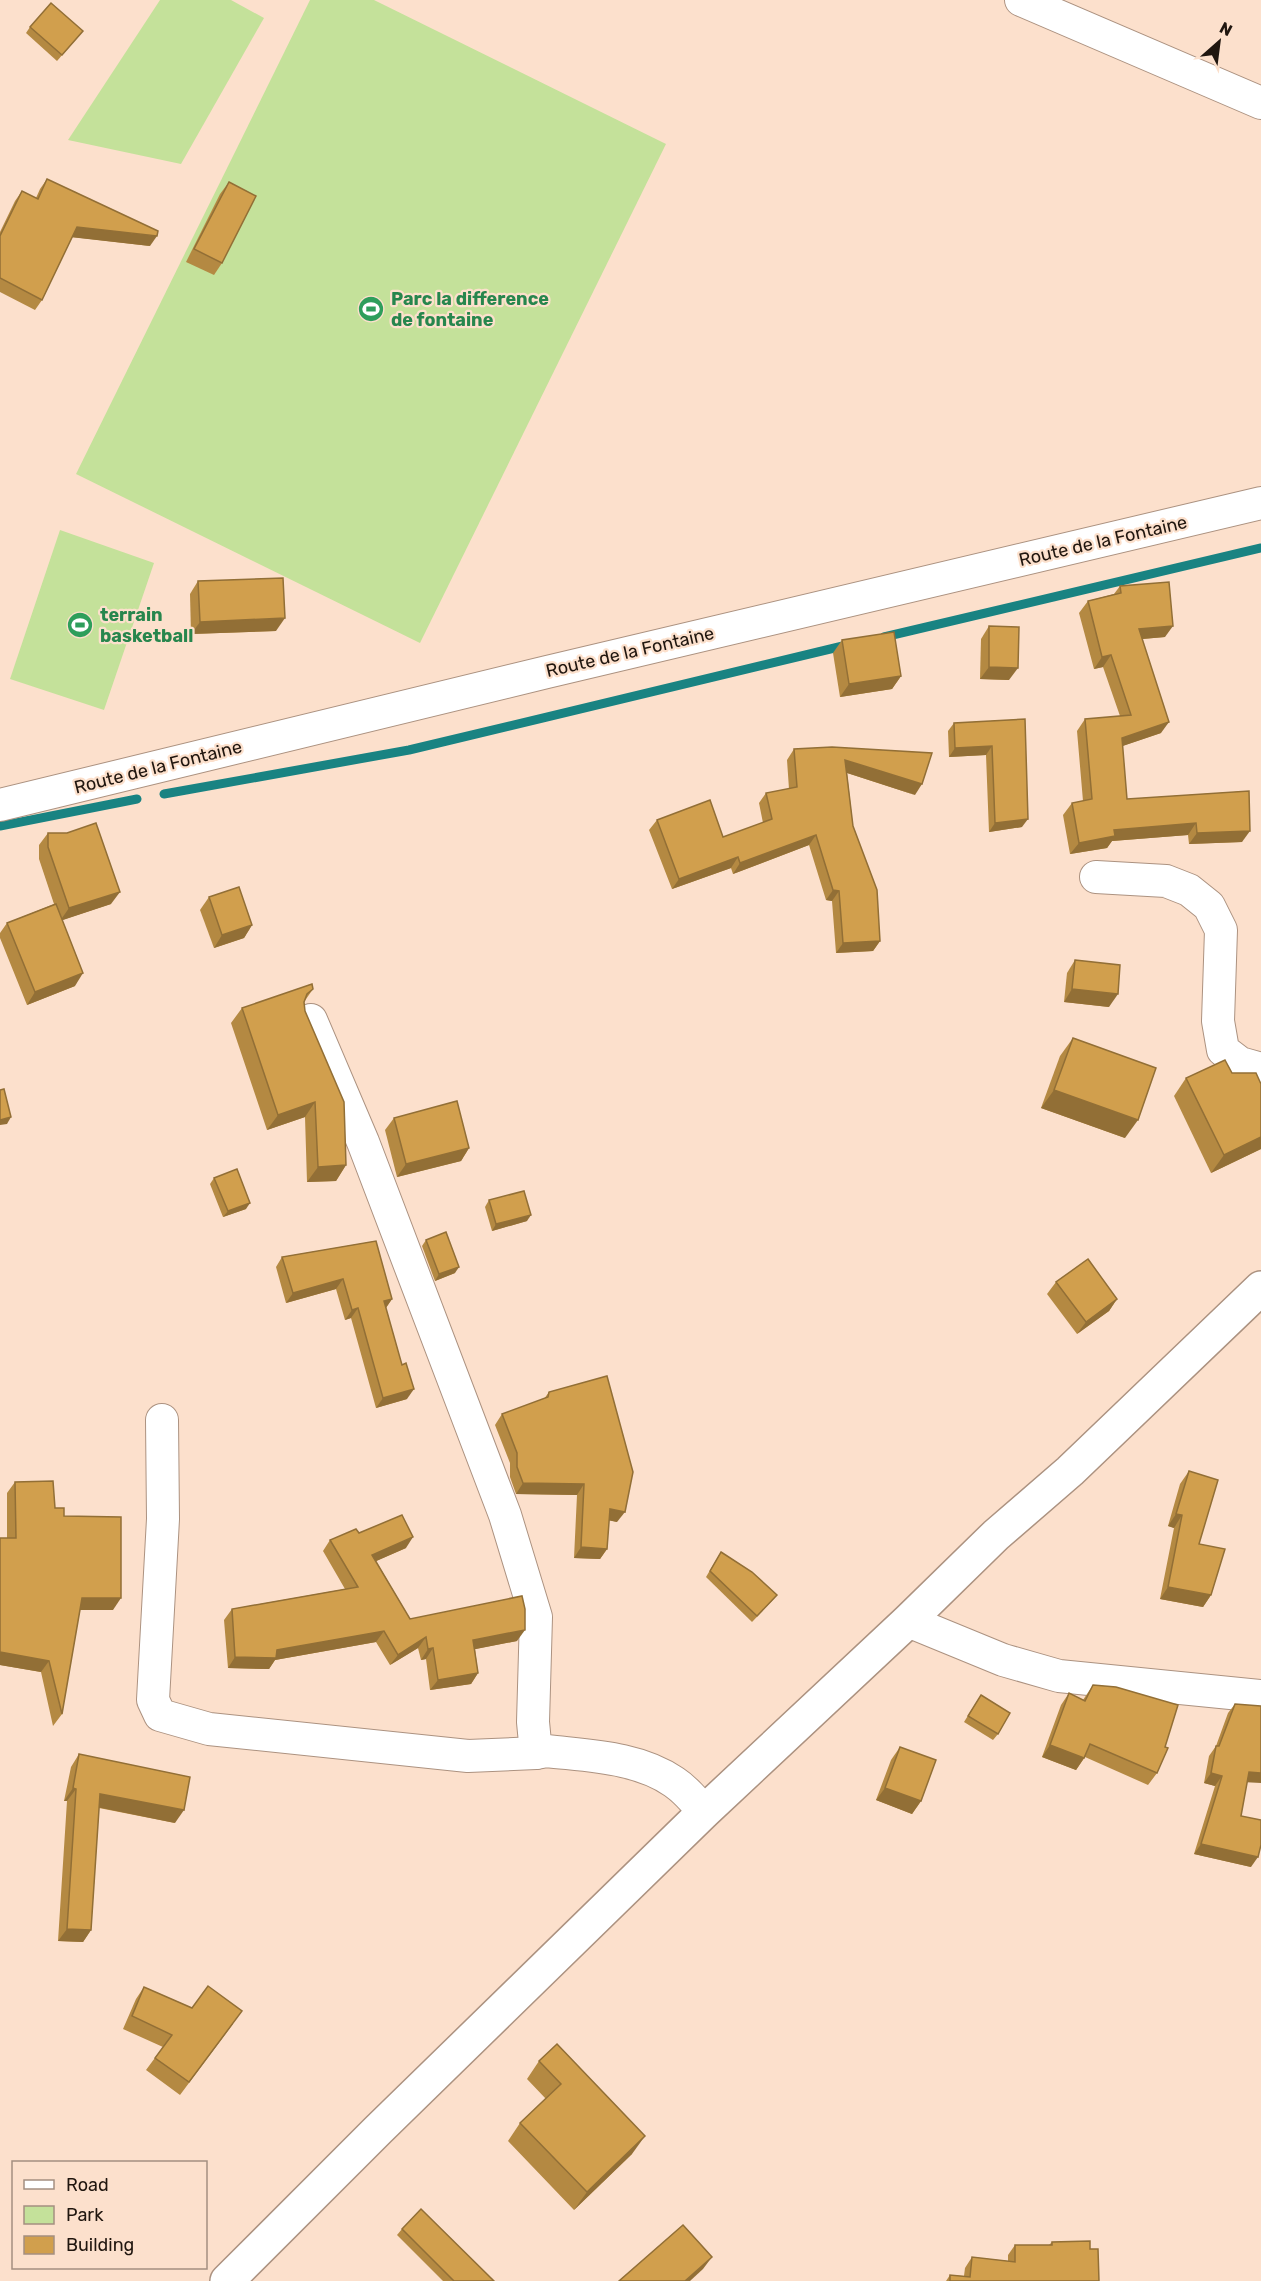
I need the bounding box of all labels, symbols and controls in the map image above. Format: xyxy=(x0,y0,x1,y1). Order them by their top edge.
north arrow xyxy=(1189,12,1249,72)
text: N xyxy=(1216,18,1235,40)
place label: Parc la difference de fontaine xyxy=(391,288,549,331)
sports icon: Parc la difference de fontaine xyxy=(356,294,386,324)
street label: Route de la Fontaine xyxy=(1017,511,1189,571)
place label: terrain basketball xyxy=(100,604,193,647)
sports icon: terrain basketball xyxy=(65,610,95,640)
street label: Route de la Fontaine xyxy=(544,622,716,682)
street label: Route de la Fontaine xyxy=(72,736,244,798)
legend xyxy=(12,2161,207,2269)
text: Road xyxy=(66,2174,109,2196)
text: Park xyxy=(66,2204,104,2226)
text: Building xyxy=(66,2234,134,2256)

